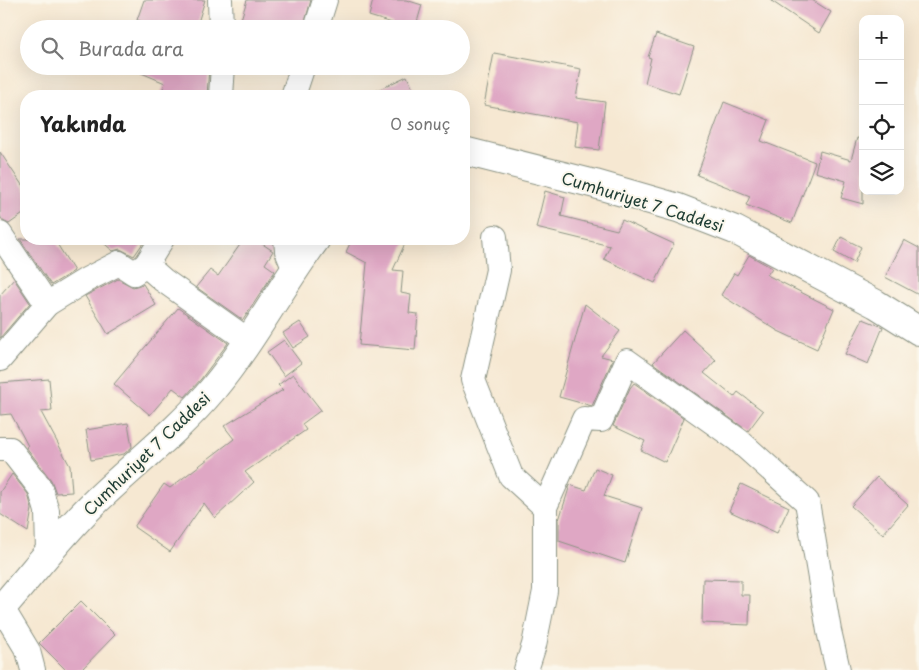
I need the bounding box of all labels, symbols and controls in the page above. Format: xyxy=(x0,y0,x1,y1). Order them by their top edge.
map controls xyxy=(859,15,904,195)
button: + xyxy=(859,15,904,60)
search box xyxy=(20,20,470,75)
icon: search xyxy=(38,34,66,62)
text: Burada ara xyxy=(78,34,183,62)
button: − xyxy=(859,60,904,105)
button: locate xyxy=(859,105,904,150)
text: Yakında xyxy=(40,107,126,139)
text: 0 sonuç xyxy=(390,111,450,135)
button: layers xyxy=(859,150,904,195)
street label: Cumhuriyet 7 Caddesi xyxy=(559,165,727,237)
street label: Cumhuriyet 7 Caddesi xyxy=(77,386,215,520)

